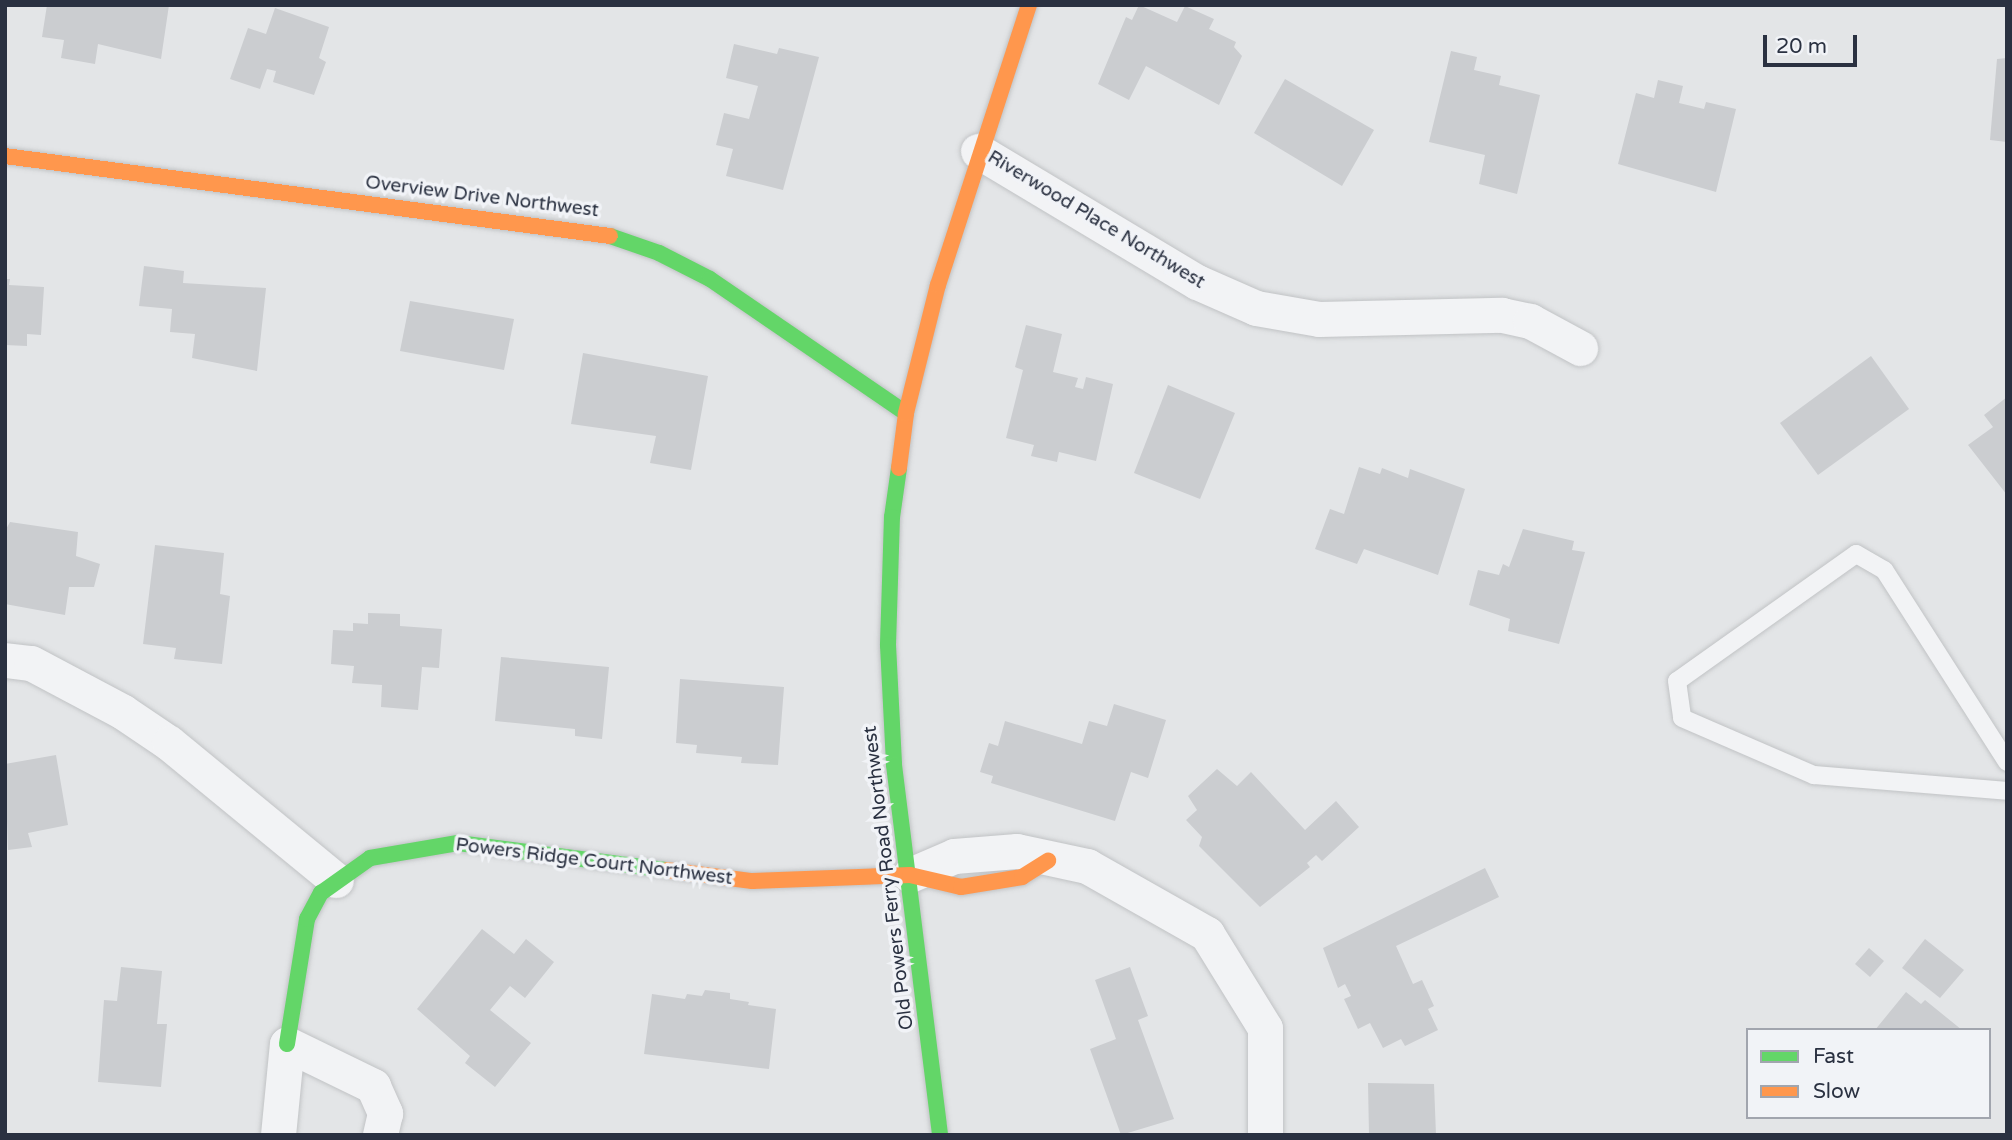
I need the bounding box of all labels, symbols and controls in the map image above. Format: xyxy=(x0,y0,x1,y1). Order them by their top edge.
scale bar xyxy=(1767,21,1862,65)
text: 20 m xyxy=(1776,34,1827,59)
street label: Riverwood Place Northwest xyxy=(983,146,1209,294)
street label: Overview Drive Northwest xyxy=(364,171,600,223)
street label: Old Powers Ferry Road Northwest xyxy=(859,725,919,1031)
street label: Powers Ridge Court Northwest xyxy=(454,834,734,890)
legend xyxy=(1746,1028,1991,1119)
text: Fast xyxy=(1813,1044,1854,1069)
text: Slow xyxy=(1813,1079,1860,1104)

